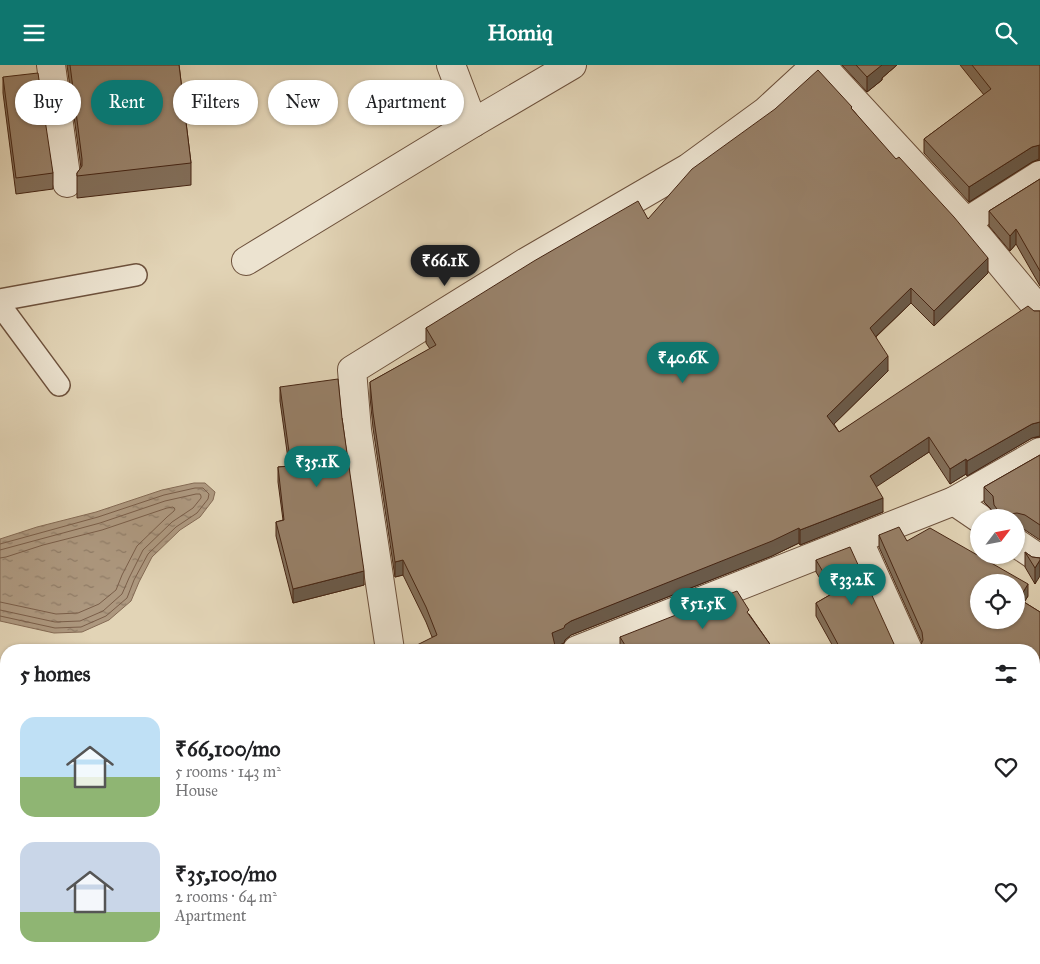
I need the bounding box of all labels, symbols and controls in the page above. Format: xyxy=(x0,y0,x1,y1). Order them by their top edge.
icon: menu xyxy=(20,19,48,47)
text: Homiq xyxy=(488,19,552,46)
icon: search xyxy=(992,19,1020,47)
chip: Buy xyxy=(15,80,81,125)
chip: Rent xyxy=(91,80,163,125)
chip: Filters xyxy=(173,80,258,125)
chip: New xyxy=(268,80,338,125)
chip: Apartment xyxy=(348,80,464,125)
pin: ₹66.1K xyxy=(404,245,486,287)
text: ₹66.1K xyxy=(422,251,468,270)
pin: ₹40.6K xyxy=(642,341,724,384)
text: ₹40.6K xyxy=(658,348,708,367)
pin: ₹35.1K xyxy=(276,445,358,488)
text: ₹35.1K xyxy=(295,452,339,471)
north arrow xyxy=(970,509,1025,564)
map controls xyxy=(970,509,1025,629)
pin: ₹33.2K xyxy=(811,563,893,606)
text: ₹33.2K xyxy=(830,570,874,589)
button: locate xyxy=(970,574,1025,629)
pin: ₹51.5K xyxy=(662,587,744,630)
text: ₹51.5K xyxy=(681,594,725,613)
icon: filters xyxy=(992,660,1020,688)
text: 5 homes xyxy=(20,661,91,687)
text: ₹66,100/mo xyxy=(175,736,281,762)
icon: home xyxy=(60,737,120,797)
icon: heart xyxy=(992,753,1020,781)
text: 5 rooms · 143 m² xyxy=(175,762,281,781)
text: House xyxy=(175,781,218,800)
text: ₹35,100/mo xyxy=(175,861,277,887)
icon: home xyxy=(60,862,120,922)
icon: heart xyxy=(992,878,1020,906)
text: 2 rooms · 64 m² xyxy=(175,887,277,906)
text: Apartment xyxy=(175,906,247,925)

